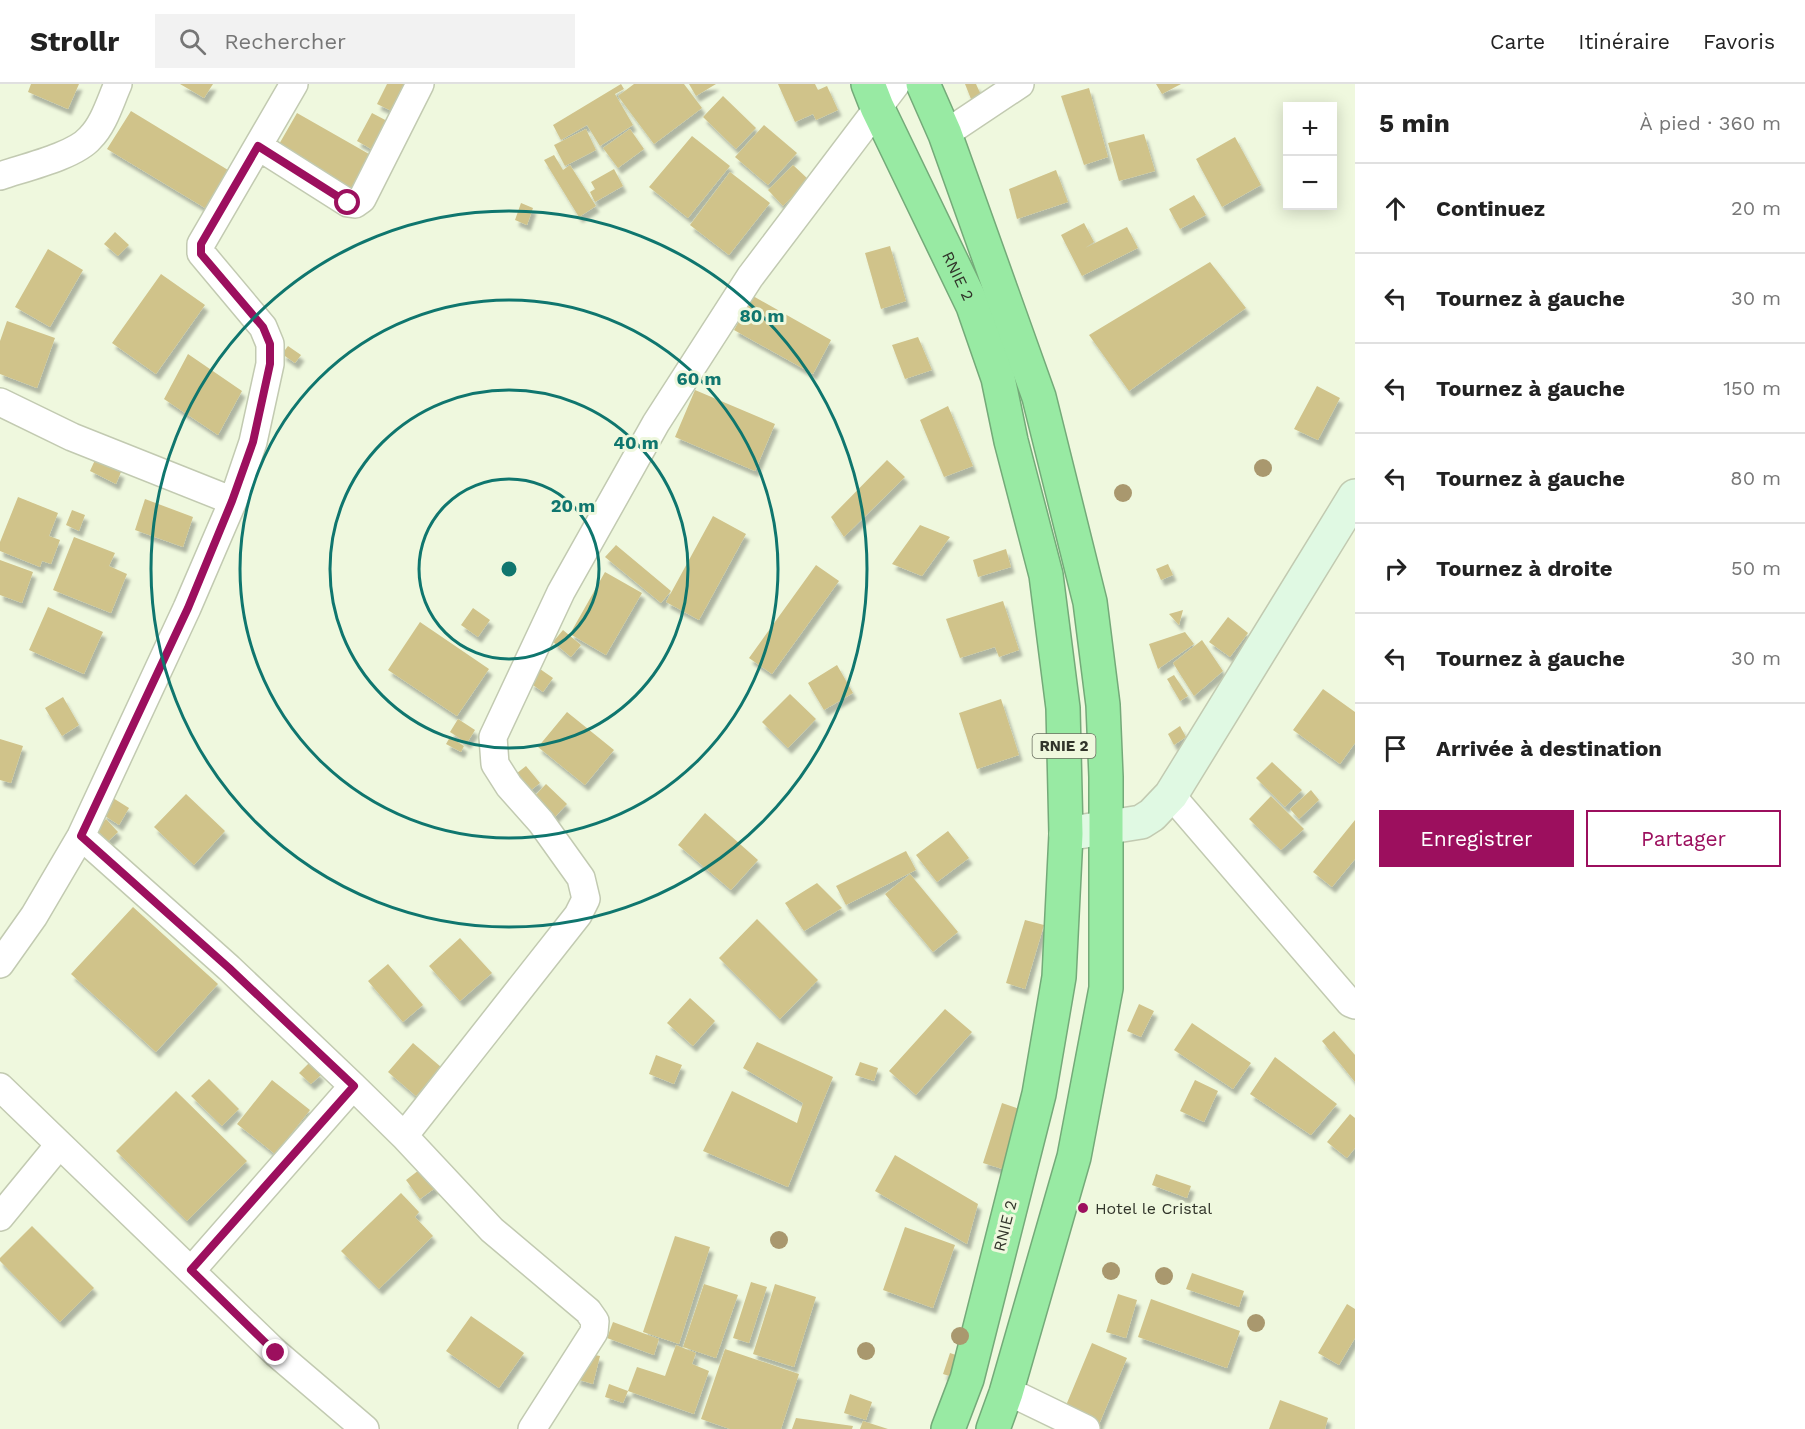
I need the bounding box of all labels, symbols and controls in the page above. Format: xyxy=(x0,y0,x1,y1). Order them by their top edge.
search box xyxy=(155,14,575,68)
text: Strollr xyxy=(30,25,119,58)
icon: search xyxy=(176,25,209,58)
text: Rechercher xyxy=(224,29,346,54)
text: Carte xyxy=(1490,29,1545,54)
text: Itinéraire xyxy=(1578,29,1670,54)
text: Favoris xyxy=(1703,29,1775,54)
map controls xyxy=(1283,102,1337,210)
button: + xyxy=(1283,102,1337,156)
text: 5 min xyxy=(1379,108,1450,138)
text: À pied · 360 m xyxy=(1640,111,1781,135)
button: − xyxy=(1283,156,1337,210)
route start xyxy=(334,189,360,215)
icon: ahead xyxy=(1379,192,1412,225)
text: Continuez xyxy=(1436,196,1545,221)
text: 20 m xyxy=(1731,196,1781,220)
street label: RNIE 2 xyxy=(938,248,978,303)
icon: left xyxy=(1379,282,1412,315)
text: Tournez à gauche xyxy=(1436,286,1625,311)
text: 30 m xyxy=(1731,286,1781,310)
text: 80 m xyxy=(740,305,784,326)
text: 60 m xyxy=(677,368,721,389)
icon: left xyxy=(1379,372,1412,405)
text: Tournez à gauche xyxy=(1436,376,1625,401)
text: 150 m xyxy=(1723,376,1781,400)
text: 40 m xyxy=(613,432,659,453)
icon: left xyxy=(1379,462,1412,495)
text: Tournez à gauche xyxy=(1436,466,1625,491)
text: 80 m xyxy=(1730,466,1781,490)
text: 20 m xyxy=(551,495,595,516)
icon: right xyxy=(1379,552,1412,585)
text: Tournez à droite xyxy=(1436,556,1613,581)
text: 50 m xyxy=(1731,556,1781,580)
centre of rings xyxy=(499,559,519,579)
icon: left xyxy=(1379,642,1412,675)
text: Tournez à gauche xyxy=(1436,646,1625,671)
text: 30 m xyxy=(1731,646,1781,670)
icon: arrive xyxy=(1379,732,1412,765)
road number: RNIE 2 xyxy=(1032,734,1096,758)
text: Arrivée à destination xyxy=(1436,736,1662,761)
button: Enregistrer xyxy=(1379,810,1574,867)
button: Partager xyxy=(1586,810,1781,867)
street label: RNIE 2 xyxy=(989,1198,1021,1254)
place label: Hotel le Cristal xyxy=(1095,1199,1212,1218)
marker: Hotel le Cristal xyxy=(1076,1201,1090,1215)
route end xyxy=(262,1339,288,1365)

